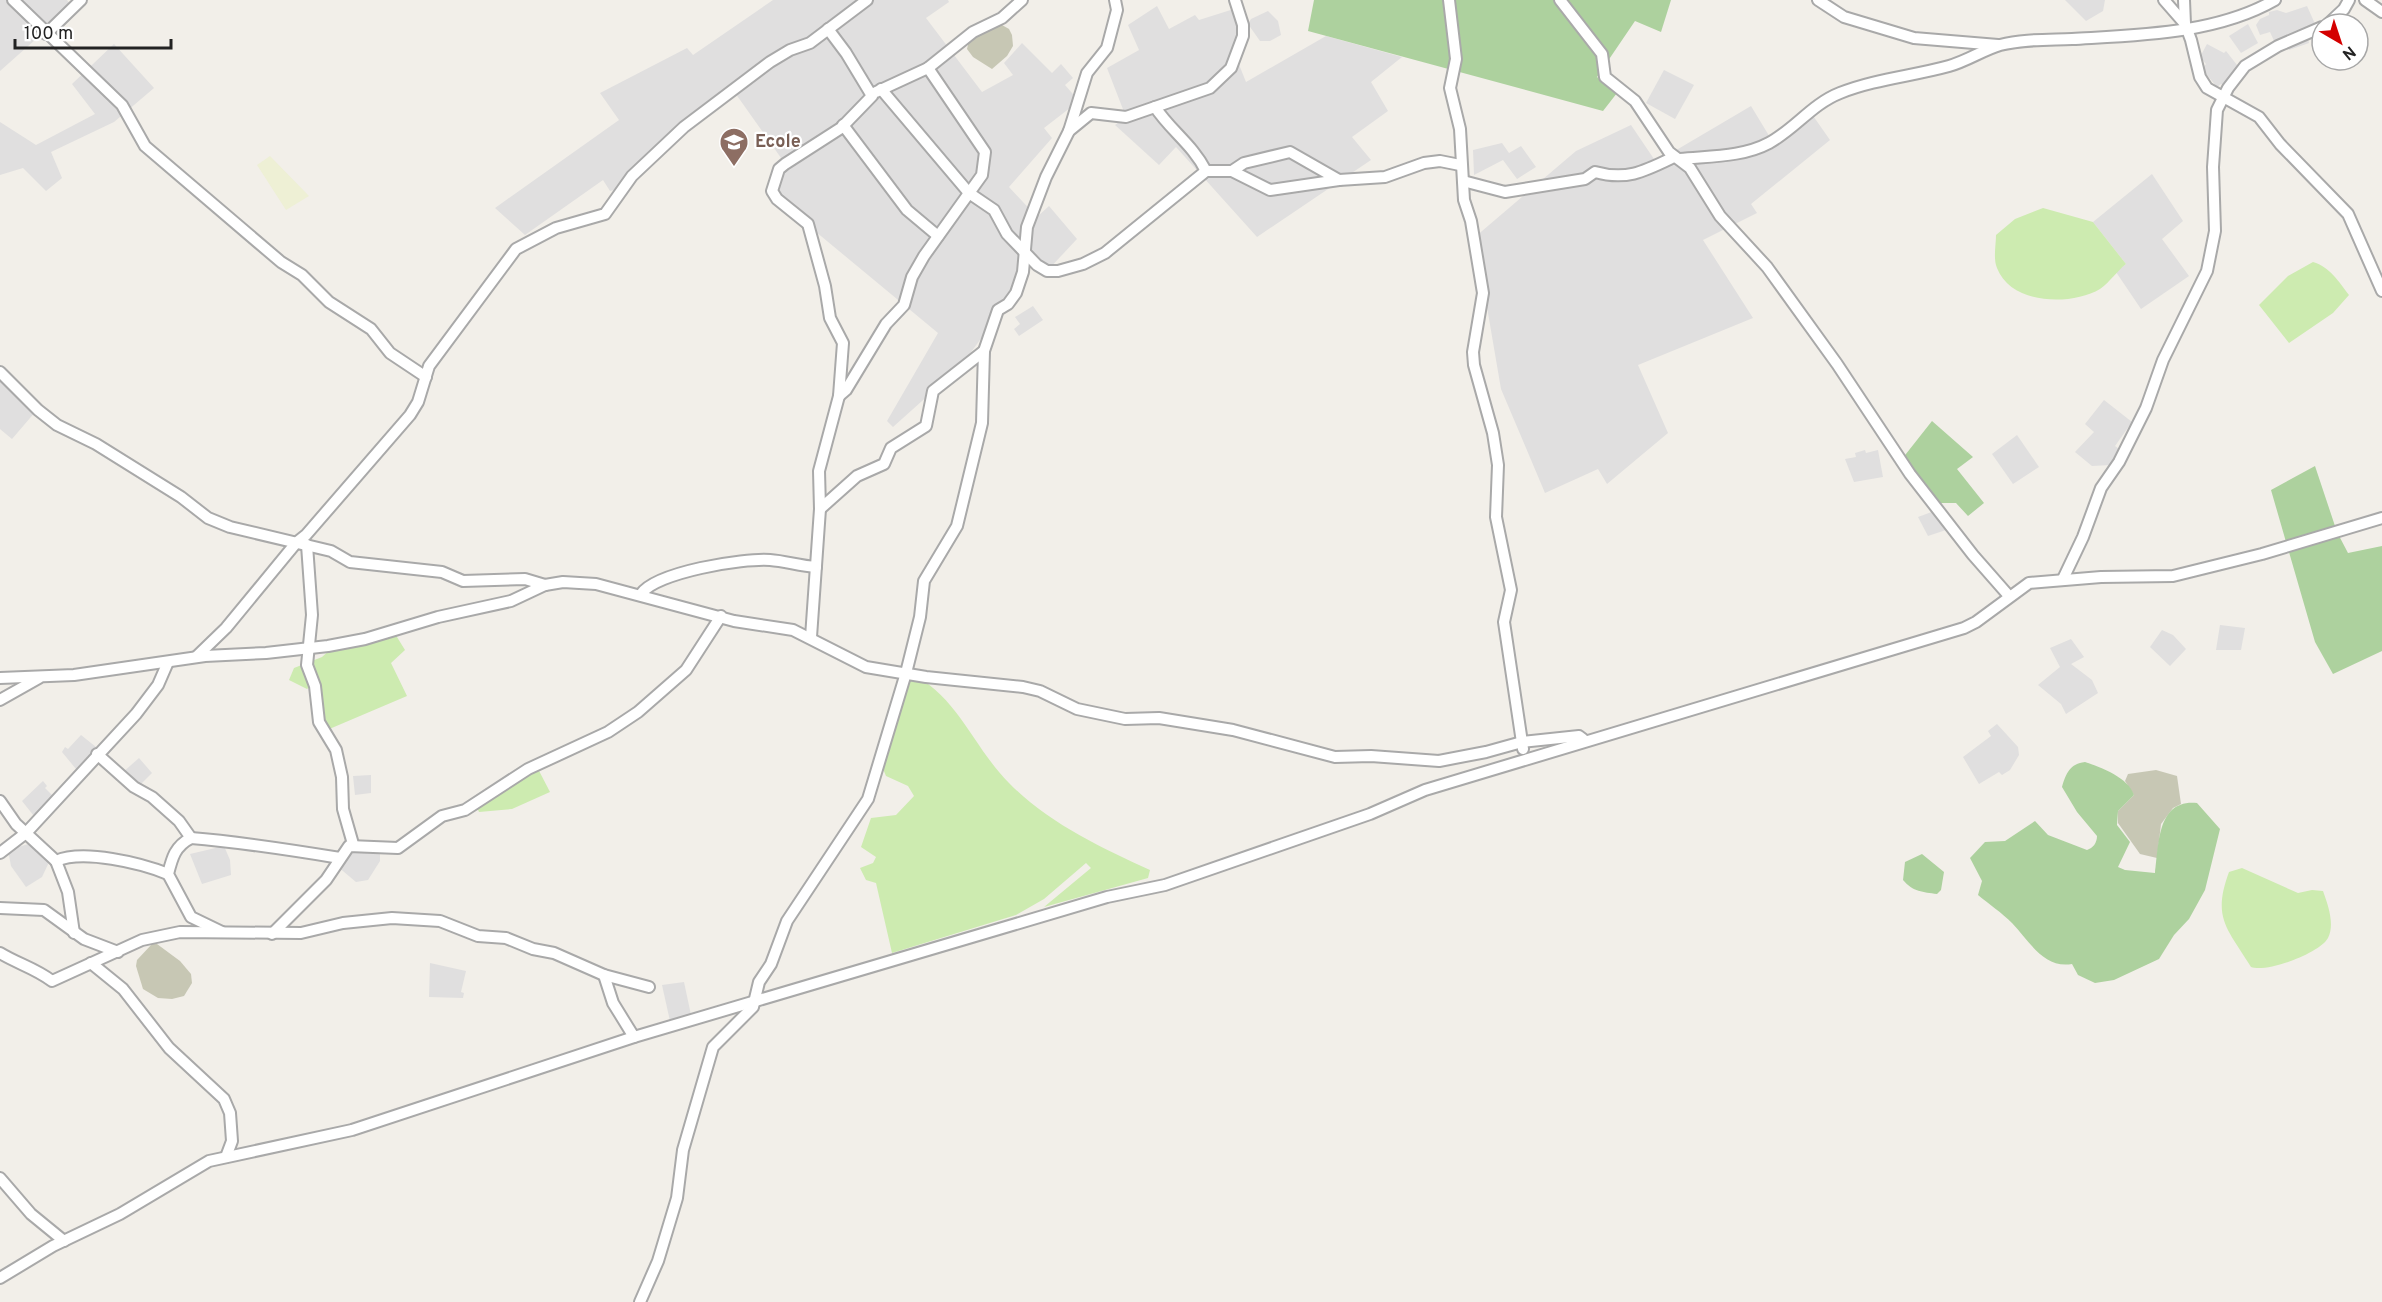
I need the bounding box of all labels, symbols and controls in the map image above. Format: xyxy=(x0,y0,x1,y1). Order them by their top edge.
scale bar xyxy=(15,12,171,50)
north arrow xyxy=(2310,12,2370,72)
text: 100 m xyxy=(24,23,73,46)
text: N xyxy=(2337,41,2359,63)
school or university icon: Ecole xyxy=(718,126,750,168)
place label: Ecole xyxy=(755,131,801,154)

